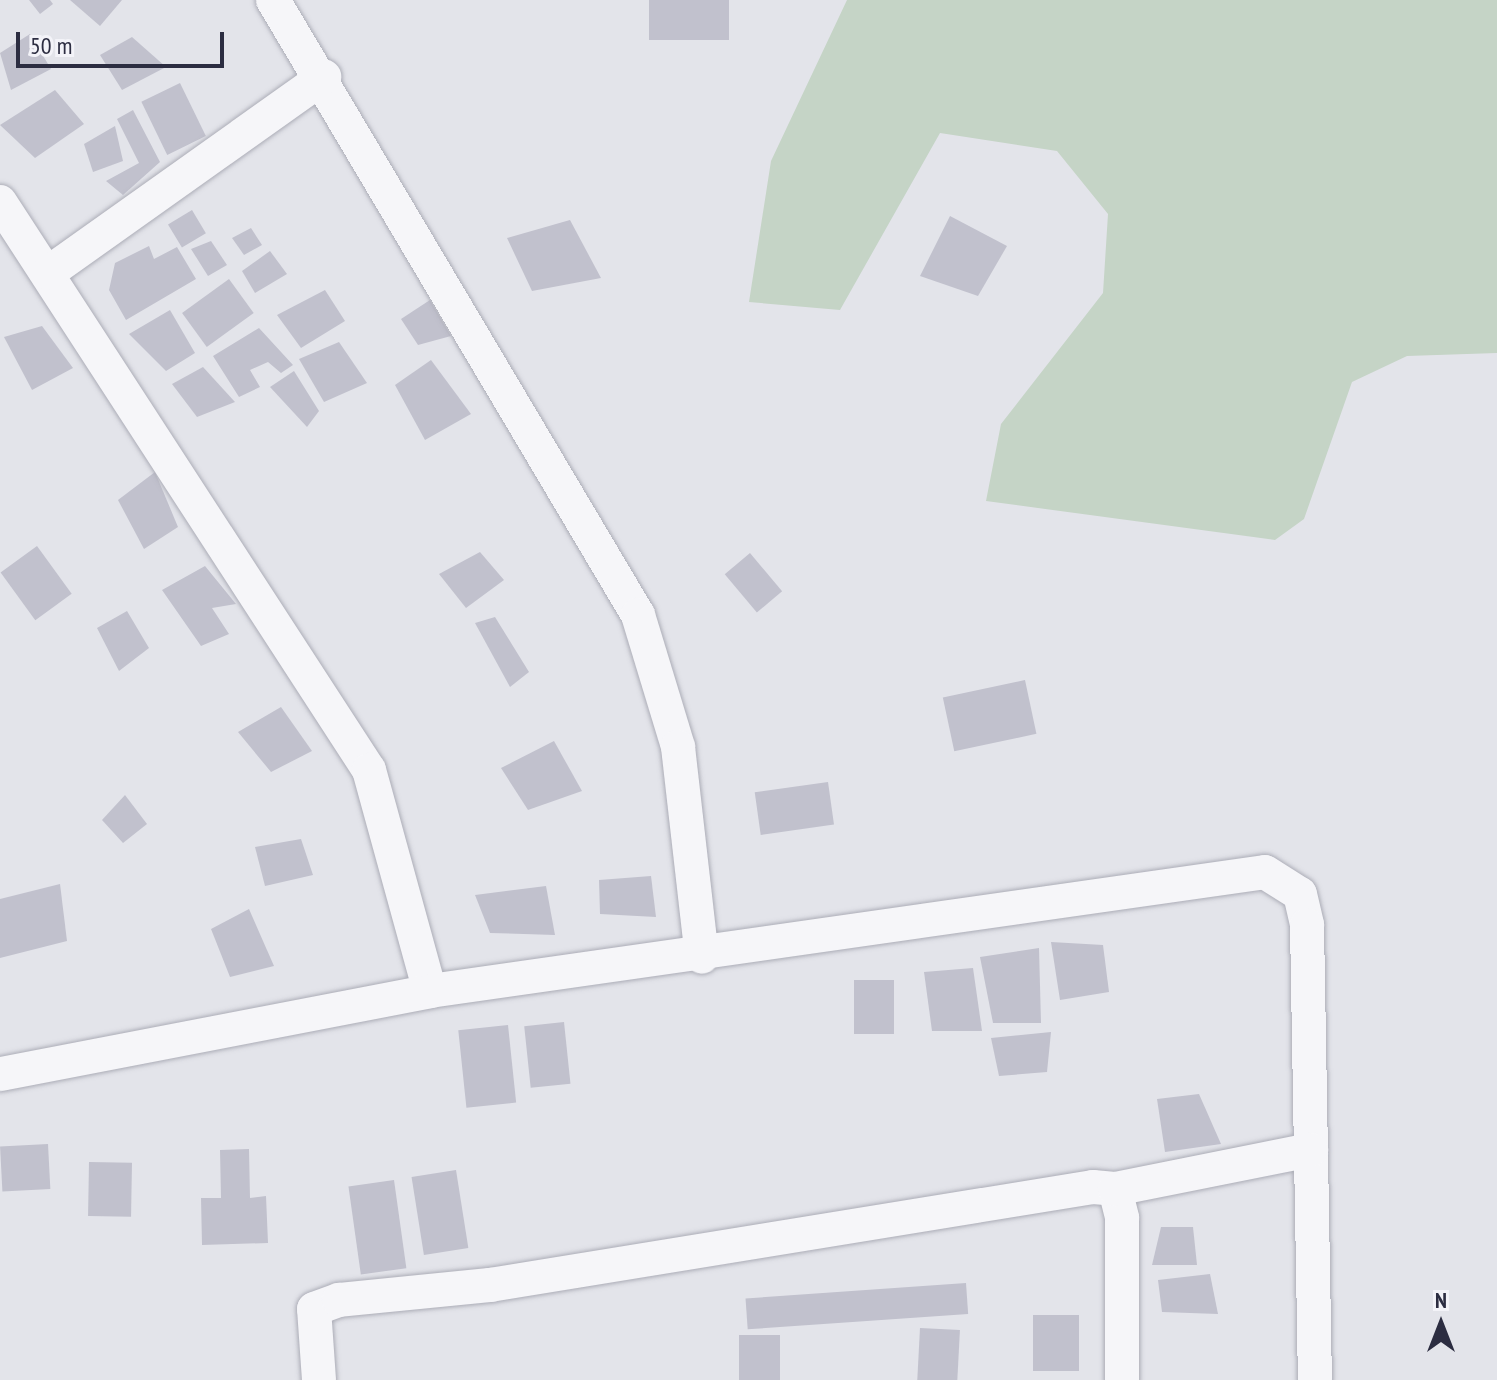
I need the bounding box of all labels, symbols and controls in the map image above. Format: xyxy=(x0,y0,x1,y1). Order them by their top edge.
scale bar xyxy=(20,16,228,66)
text: 50 m xyxy=(30,30,72,61)
north arrow xyxy=(1401,1284,1481,1364)
text: N xyxy=(1435,1286,1447,1314)

